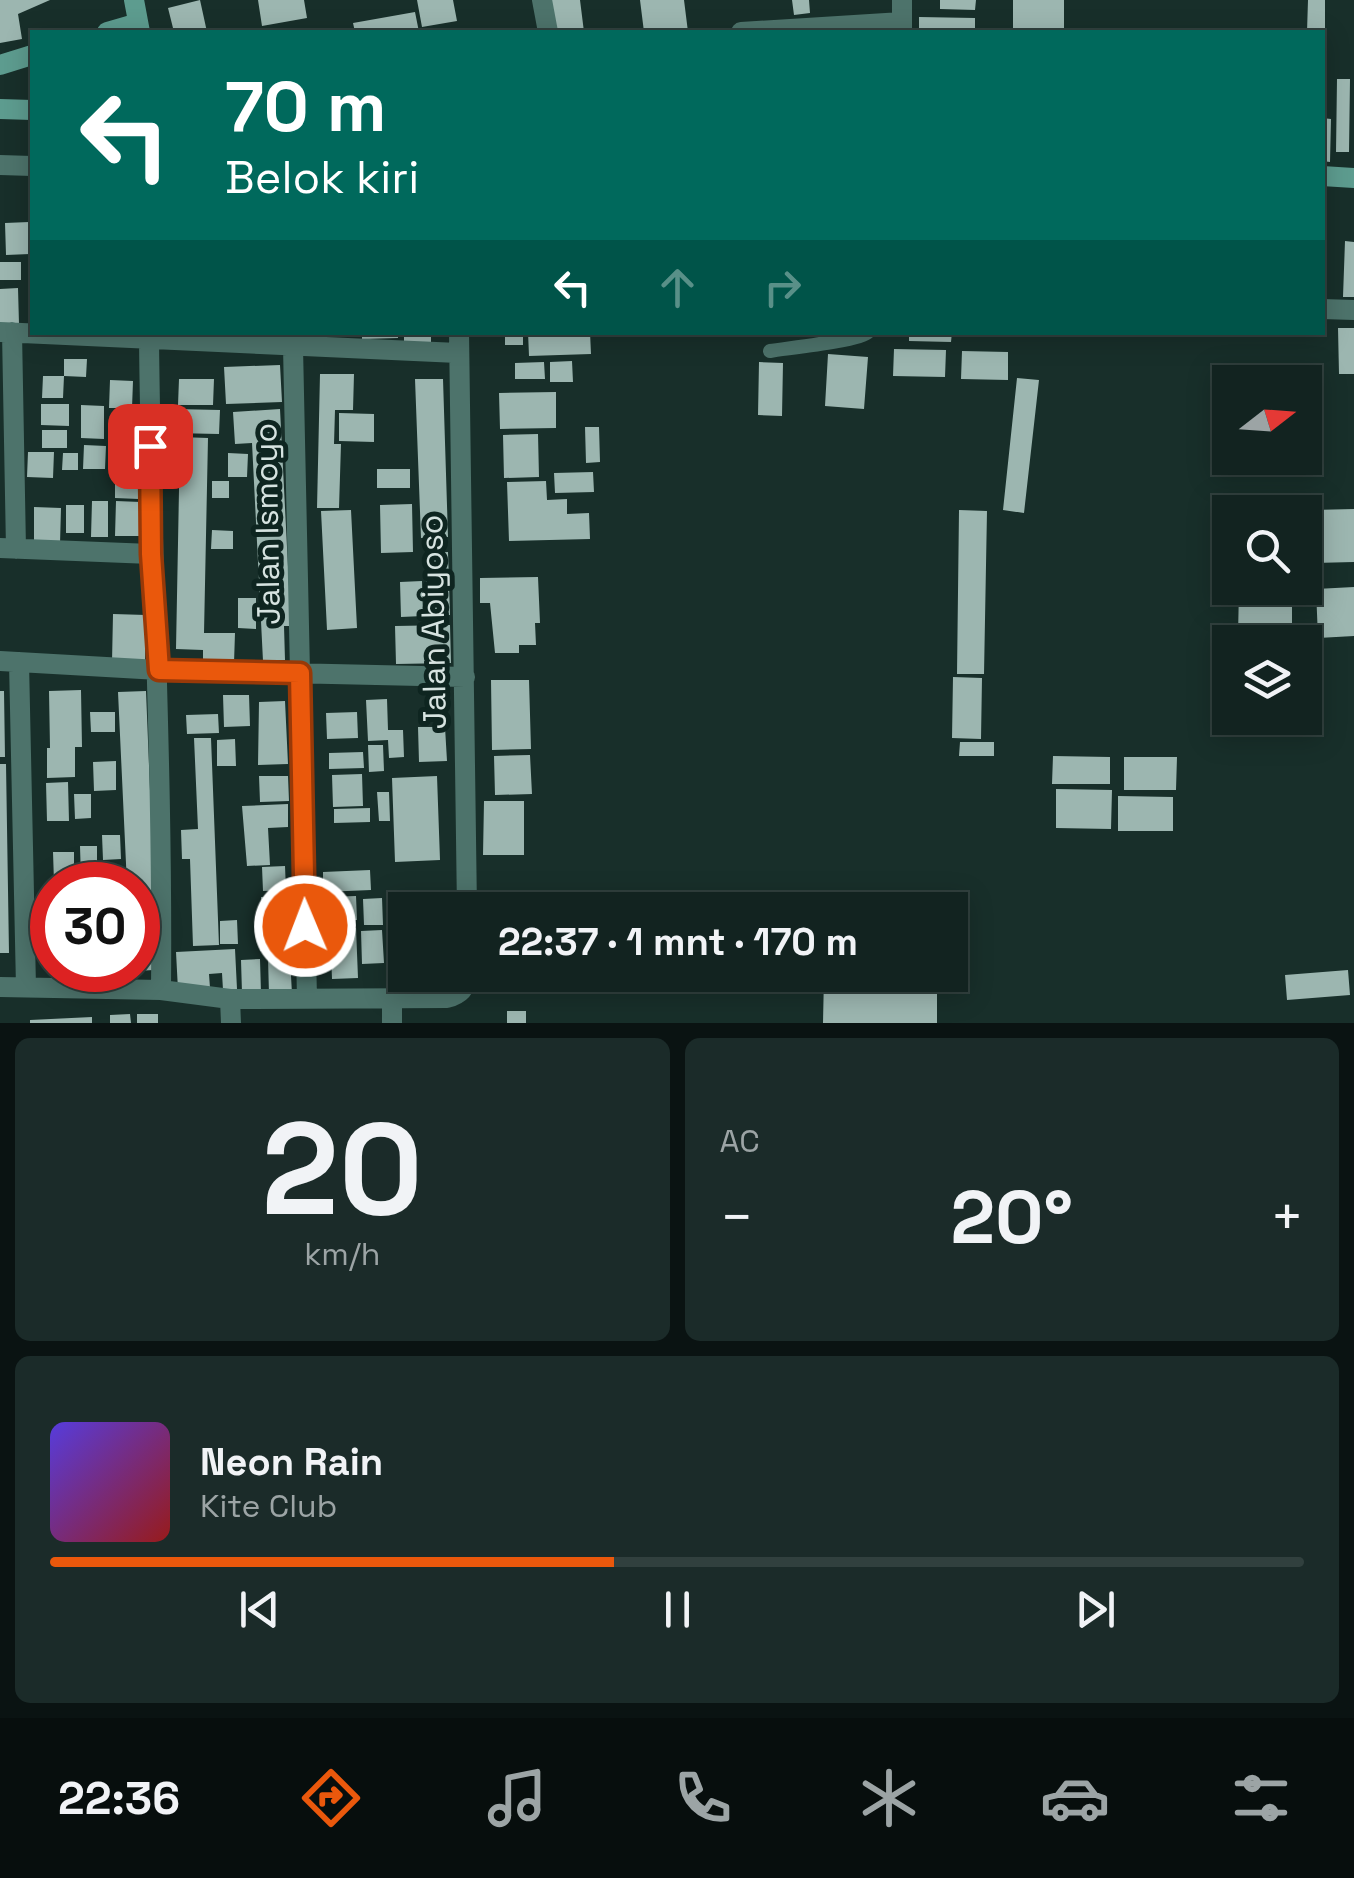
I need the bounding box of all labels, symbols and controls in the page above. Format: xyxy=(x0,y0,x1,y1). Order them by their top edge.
text: 70 m xyxy=(225,62,386,151)
icon: left xyxy=(60,70,190,200)
text: Belok kiri xyxy=(225,149,419,206)
icon: left xyxy=(545,260,600,315)
icon: ahead xyxy=(650,260,705,315)
icon: right xyxy=(755,260,810,315)
north arrow xyxy=(1212,365,1322,475)
map controls xyxy=(1212,365,1322,735)
pin xyxy=(108,404,193,489)
icon: arrive xyxy=(123,419,178,474)
street label: Jalan Ismoyo xyxy=(245,423,289,625)
button: search xyxy=(1212,495,1322,605)
street label: Jalan Abiyoso xyxy=(411,514,455,730)
button: layers xyxy=(1212,625,1322,735)
speed limit sign: 30 xyxy=(30,862,160,992)
position arrow xyxy=(253,874,357,978)
text: 22:37 · 1 mnt · 170 m xyxy=(498,918,858,966)
text: 20 xyxy=(262,1086,423,1252)
text: AC xyxy=(720,1121,760,1161)
text: 20° xyxy=(950,1169,1073,1265)
text: − xyxy=(720,1182,754,1252)
text: + xyxy=(1270,1182,1304,1252)
text: km/h xyxy=(304,1234,380,1274)
text: Neon Rain xyxy=(200,1438,383,1486)
text: Kite Club xyxy=(200,1486,337,1526)
icon: previous xyxy=(232,1582,287,1637)
icon: pause xyxy=(650,1582,705,1637)
icon: next xyxy=(1068,1582,1123,1637)
icon: directions xyxy=(296,1763,366,1833)
icon: music xyxy=(482,1763,552,1833)
icon: phone xyxy=(668,1763,738,1833)
icon: climate xyxy=(854,1763,924,1833)
icon: car xyxy=(1040,1763,1110,1833)
icon: filters xyxy=(1226,1763,1296,1833)
text: 22:36 xyxy=(58,1770,180,1827)

